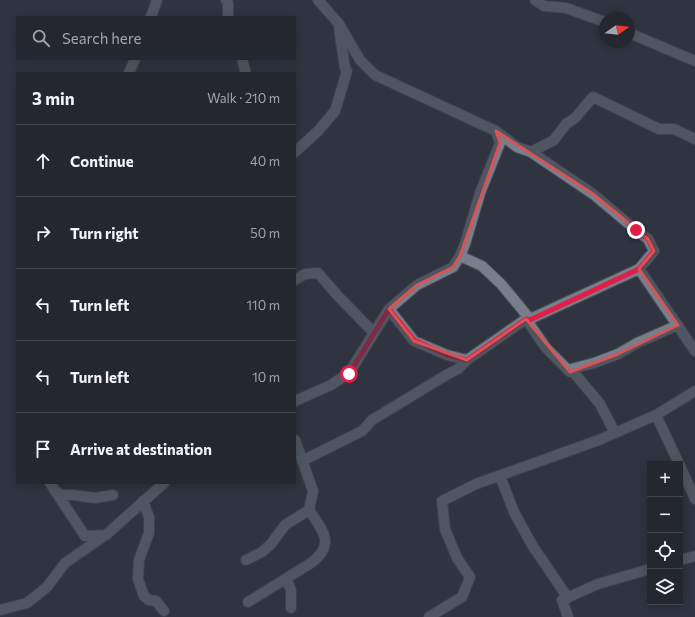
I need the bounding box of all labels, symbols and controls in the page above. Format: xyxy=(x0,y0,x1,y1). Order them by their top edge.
north arrow xyxy=(599,12,635,48)
search box xyxy=(16,16,296,60)
icon: search xyxy=(30,27,52,49)
text: Search here xyxy=(62,29,141,47)
text: 3 min xyxy=(32,88,75,109)
text: Walk · 210 m xyxy=(207,90,280,106)
icon: ahead xyxy=(32,150,54,172)
text: Continue xyxy=(70,152,134,170)
text: 40 m xyxy=(250,153,280,169)
route end xyxy=(627,221,645,239)
icon: right xyxy=(32,222,54,244)
text: Turn right xyxy=(70,224,139,242)
text: 50 m xyxy=(250,225,280,241)
icon: left xyxy=(32,294,54,316)
text: Turn left xyxy=(70,296,129,314)
text: 110 m xyxy=(247,297,280,313)
route start xyxy=(340,365,358,383)
icon: left xyxy=(32,366,54,388)
text: Turn left xyxy=(70,368,129,386)
text: 10 m xyxy=(252,369,280,385)
icon: arrive xyxy=(32,438,54,460)
text: Arrive at destination xyxy=(70,440,212,458)
map controls xyxy=(647,461,683,605)
button: + xyxy=(647,461,683,497)
button: − xyxy=(647,497,683,533)
button: locate xyxy=(647,533,683,569)
button: layers xyxy=(647,569,683,605)

